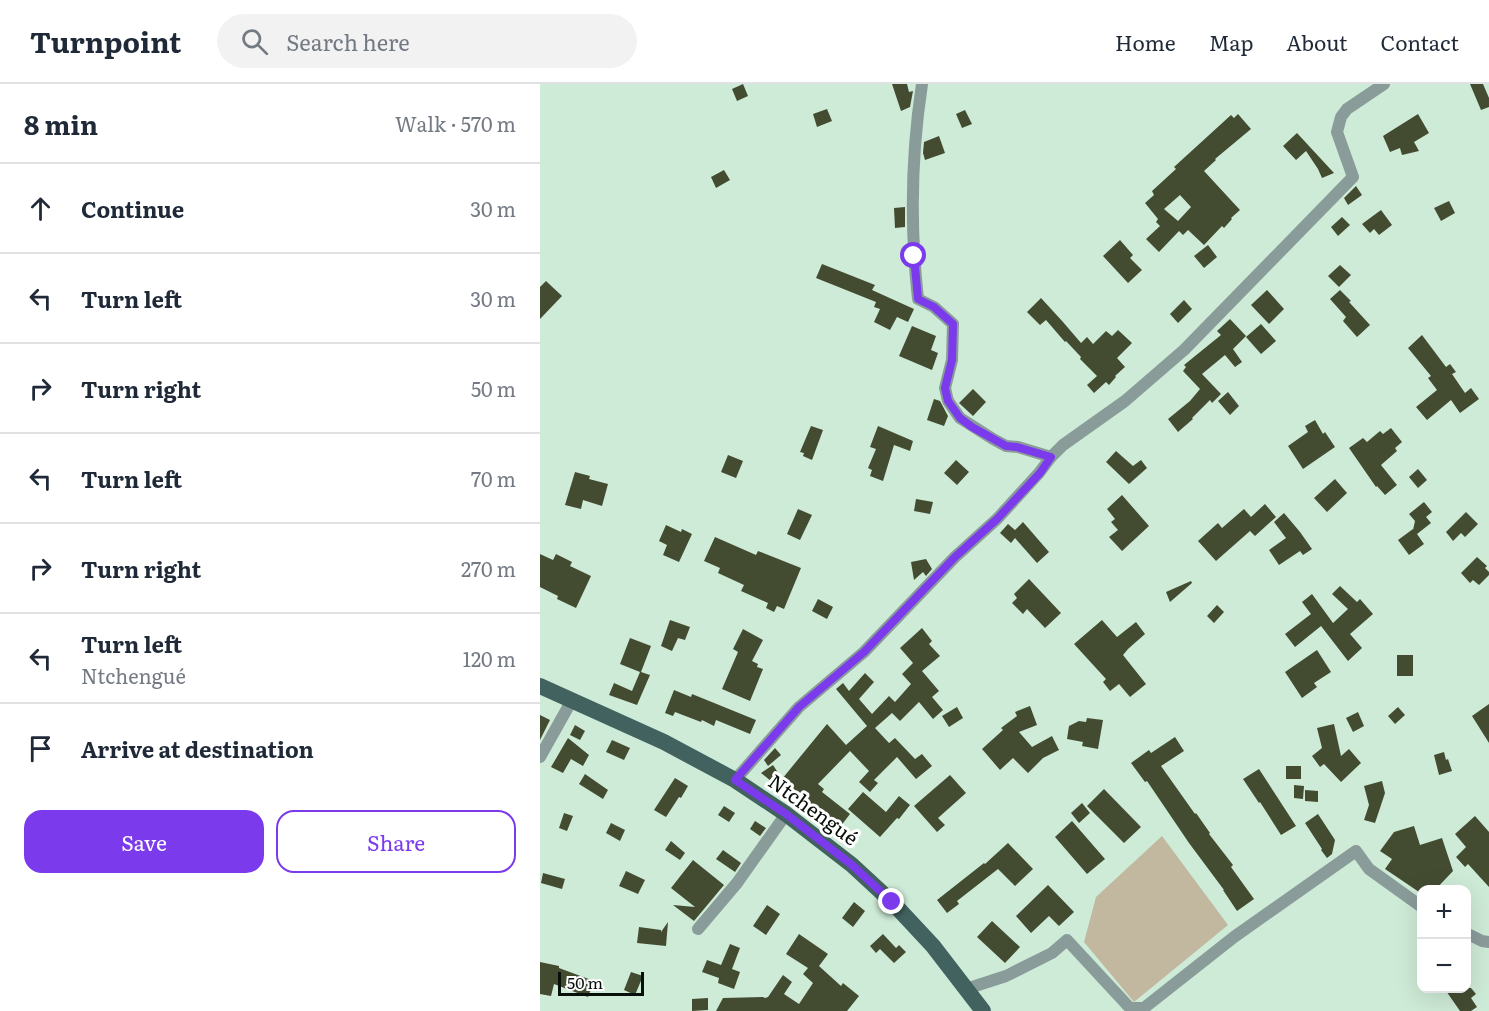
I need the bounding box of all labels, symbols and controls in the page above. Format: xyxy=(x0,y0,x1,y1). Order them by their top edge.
search box xyxy=(217,14,637,68)
text: Turnpoint xyxy=(30,20,181,62)
icon: search xyxy=(238,25,271,58)
text: Search here xyxy=(286,25,410,58)
text: Home xyxy=(1115,26,1176,57)
text: Map xyxy=(1209,26,1253,57)
text: About xyxy=(1286,26,1348,57)
text: Contact xyxy=(1381,26,1459,57)
text: 8 min xyxy=(24,104,98,143)
text: Walk · 570 m xyxy=(395,108,516,138)
icon: ahead xyxy=(24,192,57,225)
text: Continue xyxy=(81,192,184,225)
text: 30 m xyxy=(470,193,516,223)
route start xyxy=(900,242,926,268)
icon: left xyxy=(24,282,57,315)
text: Turn left xyxy=(81,282,182,315)
text: 30 m xyxy=(470,283,516,313)
icon: right xyxy=(24,372,57,405)
text: Turn right xyxy=(81,372,201,405)
text: 50 m xyxy=(471,373,516,403)
icon: left xyxy=(24,462,57,495)
text: Turn left xyxy=(81,462,182,495)
text: 70 m xyxy=(471,463,516,493)
icon: right xyxy=(24,552,57,585)
text: Turn right xyxy=(81,552,201,585)
text: 270 m xyxy=(461,553,516,583)
text: Turn left xyxy=(81,627,182,660)
icon: left xyxy=(24,642,57,675)
text: 120 m xyxy=(463,643,516,673)
text: Ntchengué xyxy=(81,660,186,690)
icon: arrive xyxy=(24,732,57,765)
text: Arrive at destination xyxy=(81,732,314,765)
street label: Ntchengué xyxy=(763,765,865,851)
button: Save xyxy=(24,810,264,873)
button: Share xyxy=(276,810,516,873)
map controls xyxy=(1417,885,1471,993)
button: + xyxy=(1417,885,1471,939)
route end xyxy=(878,888,904,914)
button: − xyxy=(1417,939,1471,993)
scale bar xyxy=(558,969,644,996)
text: 50 m xyxy=(567,970,603,994)

